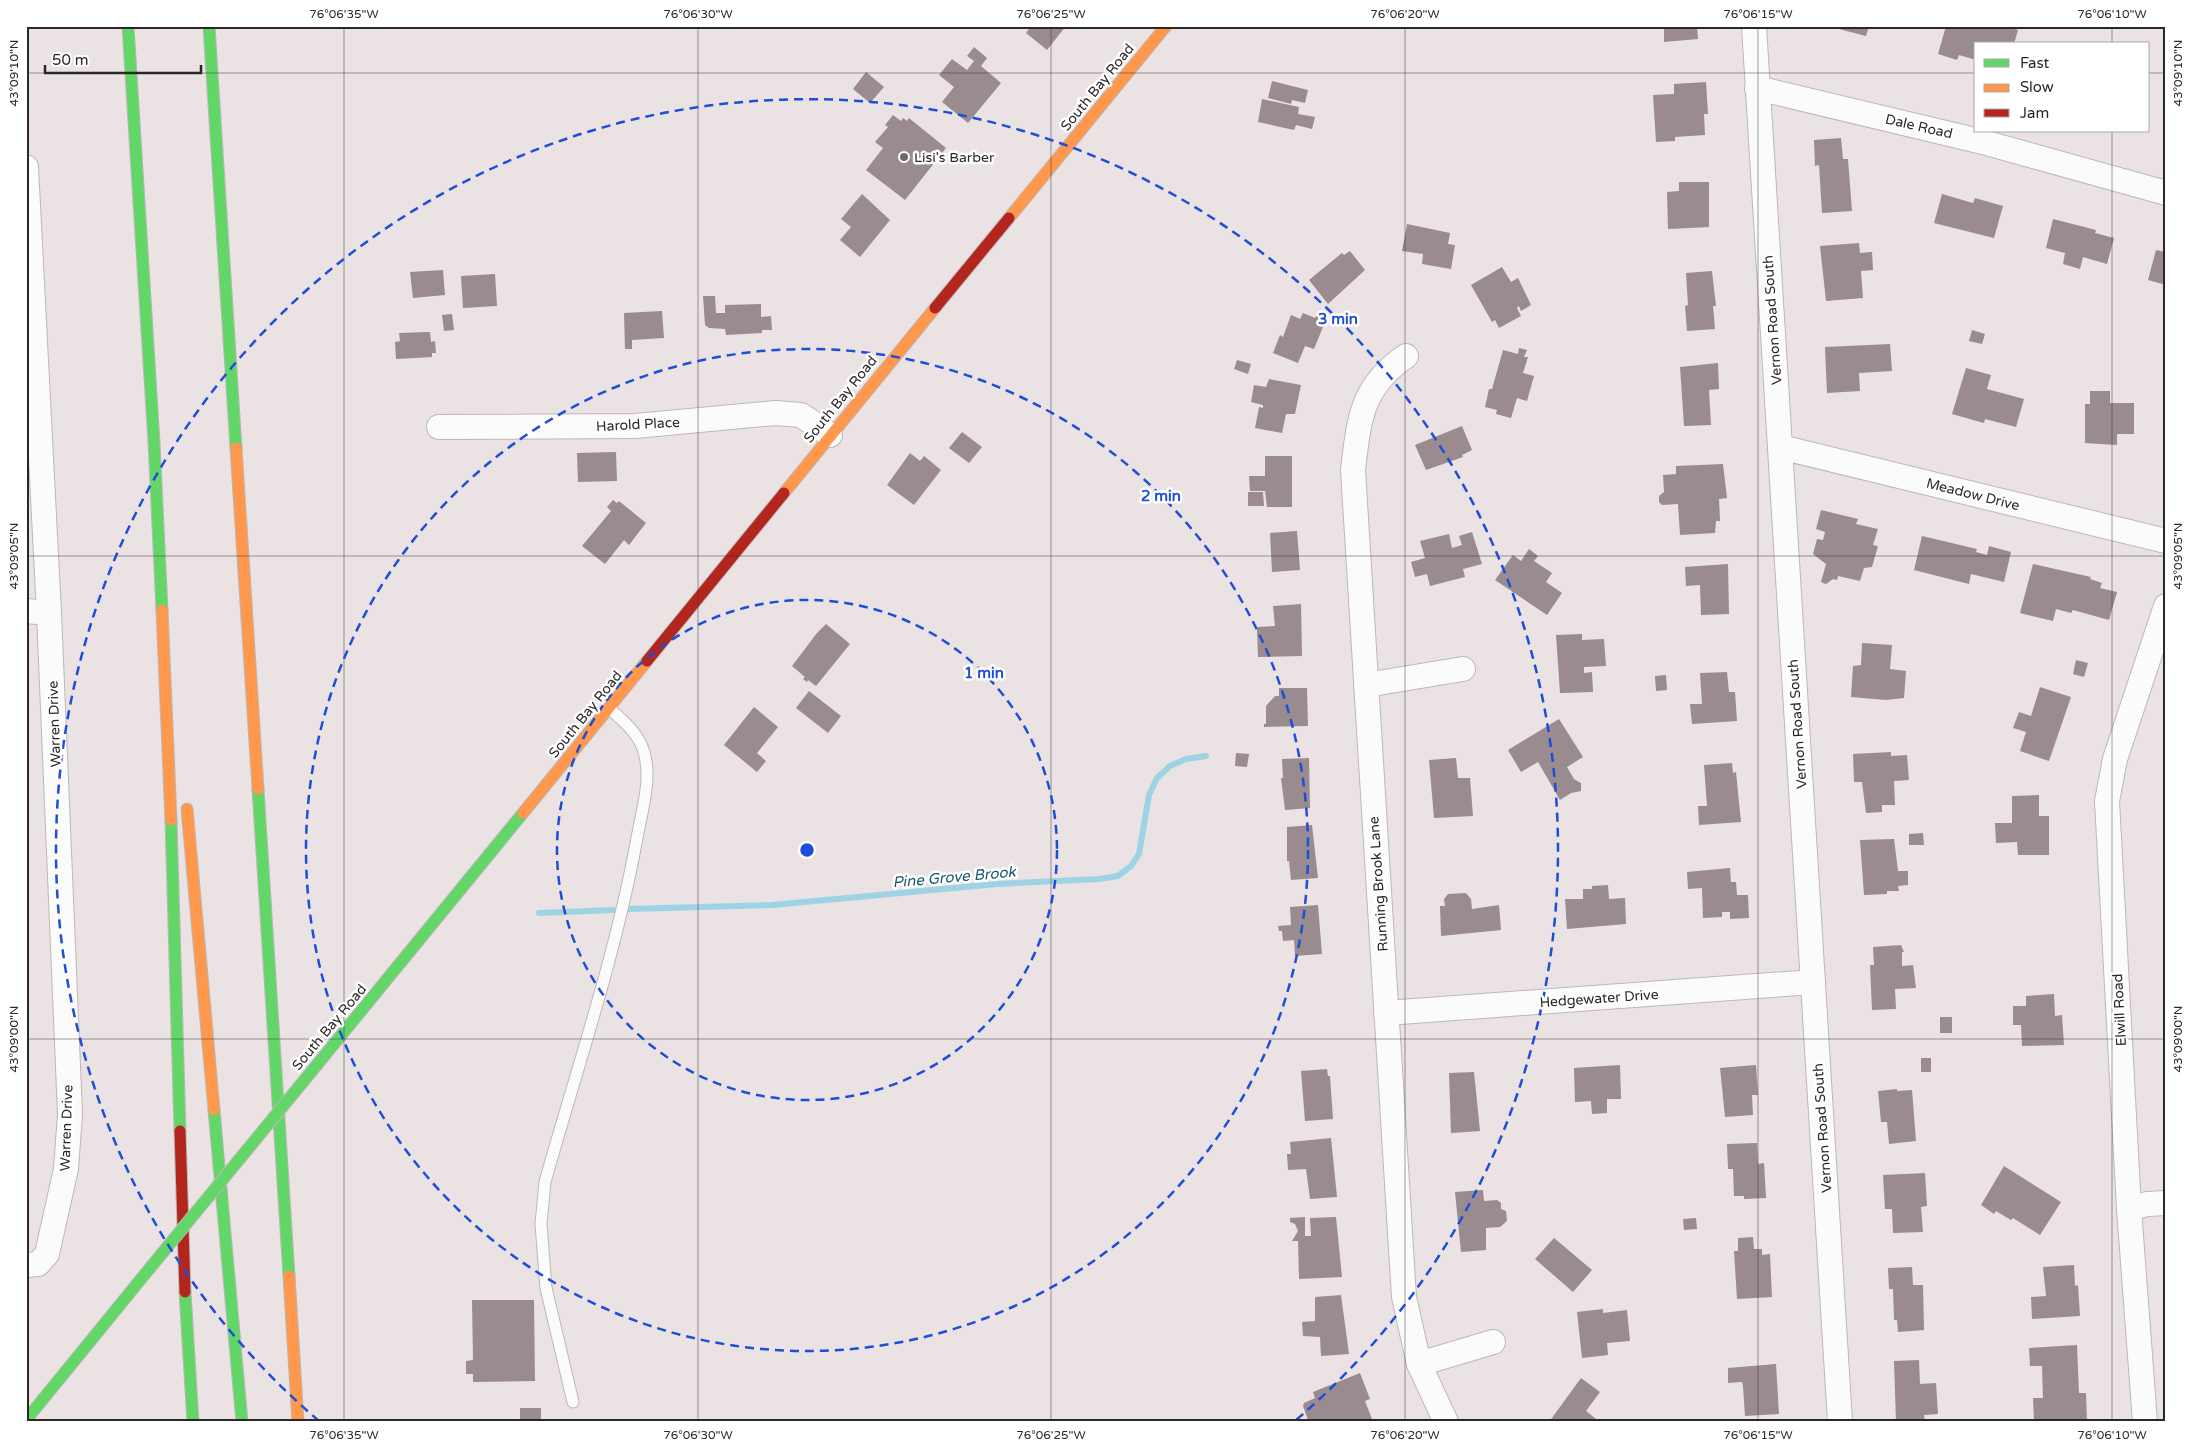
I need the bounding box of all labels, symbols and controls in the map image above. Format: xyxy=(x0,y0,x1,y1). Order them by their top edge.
text: 76°06'35"W xyxy=(309,7,379,21)
text: 76°06'30"W xyxy=(663,7,733,21)
text: 76°06'25"W xyxy=(1016,7,1086,21)
text: 76°06'20"W xyxy=(1370,7,1440,21)
text: 76°06'15"W xyxy=(1723,7,1793,21)
text: 76°06'10"W xyxy=(2077,7,2147,21)
text: 43°09'10"N xyxy=(7,40,21,107)
street label: South Bay Road xyxy=(1057,40,1138,134)
text: 43°09'10"N xyxy=(2171,40,2185,107)
scale bar xyxy=(45,42,201,74)
legend xyxy=(1974,42,2150,132)
text: 50 m xyxy=(52,51,89,69)
text: Fast xyxy=(2020,54,2050,72)
text: Slow xyxy=(2020,78,2054,96)
text: Jam xyxy=(2020,104,2049,122)
street label: Dale Road xyxy=(1884,111,1954,142)
place label: Lisi's Barber xyxy=(914,149,995,166)
marker: Lisi's Barber xyxy=(898,151,910,163)
street label: Vernon Road South xyxy=(1759,255,1786,385)
text: 3 min xyxy=(1318,310,1358,328)
street label: South Bay Road xyxy=(800,352,881,446)
street label: Harold Place xyxy=(596,414,681,435)
street label: Meadow Drive xyxy=(1924,475,2021,514)
text: 2 min xyxy=(1141,487,1181,505)
text: 43°09'05"N xyxy=(7,523,21,590)
text: 43°09'05"N xyxy=(2171,523,2185,590)
street label: Vernon Road South xyxy=(1784,659,1811,789)
text: 1 min xyxy=(964,664,1004,682)
street label: South Bay Road xyxy=(545,667,626,761)
street label: Warren Drive xyxy=(44,680,65,768)
street label: Running Brook Lane xyxy=(1365,816,1392,952)
centre of rings xyxy=(798,841,816,859)
water label: Pine Grove Brook xyxy=(892,862,1018,891)
street label: Elwill Road xyxy=(2109,973,2130,1047)
street label: South Bay Road xyxy=(288,981,370,1074)
street label: Hedgewater Drive xyxy=(1539,986,1659,1011)
text: 43°09'00"N xyxy=(7,1006,21,1073)
text: 43°09'00"N xyxy=(2171,1006,2185,1073)
street label: Vernon Road South xyxy=(1809,1063,1836,1193)
street label: Warren Drive xyxy=(56,1084,77,1172)
text: 76°06'35"W xyxy=(309,1428,379,1442)
text: 76°06'30"W xyxy=(663,1428,733,1442)
text: 76°06'25"W xyxy=(1016,1428,1086,1442)
text: 76°06'20"W xyxy=(1370,1428,1440,1442)
text: 76°06'15"W xyxy=(1723,1428,1793,1442)
text: 76°06'10"W xyxy=(2077,1428,2147,1442)

